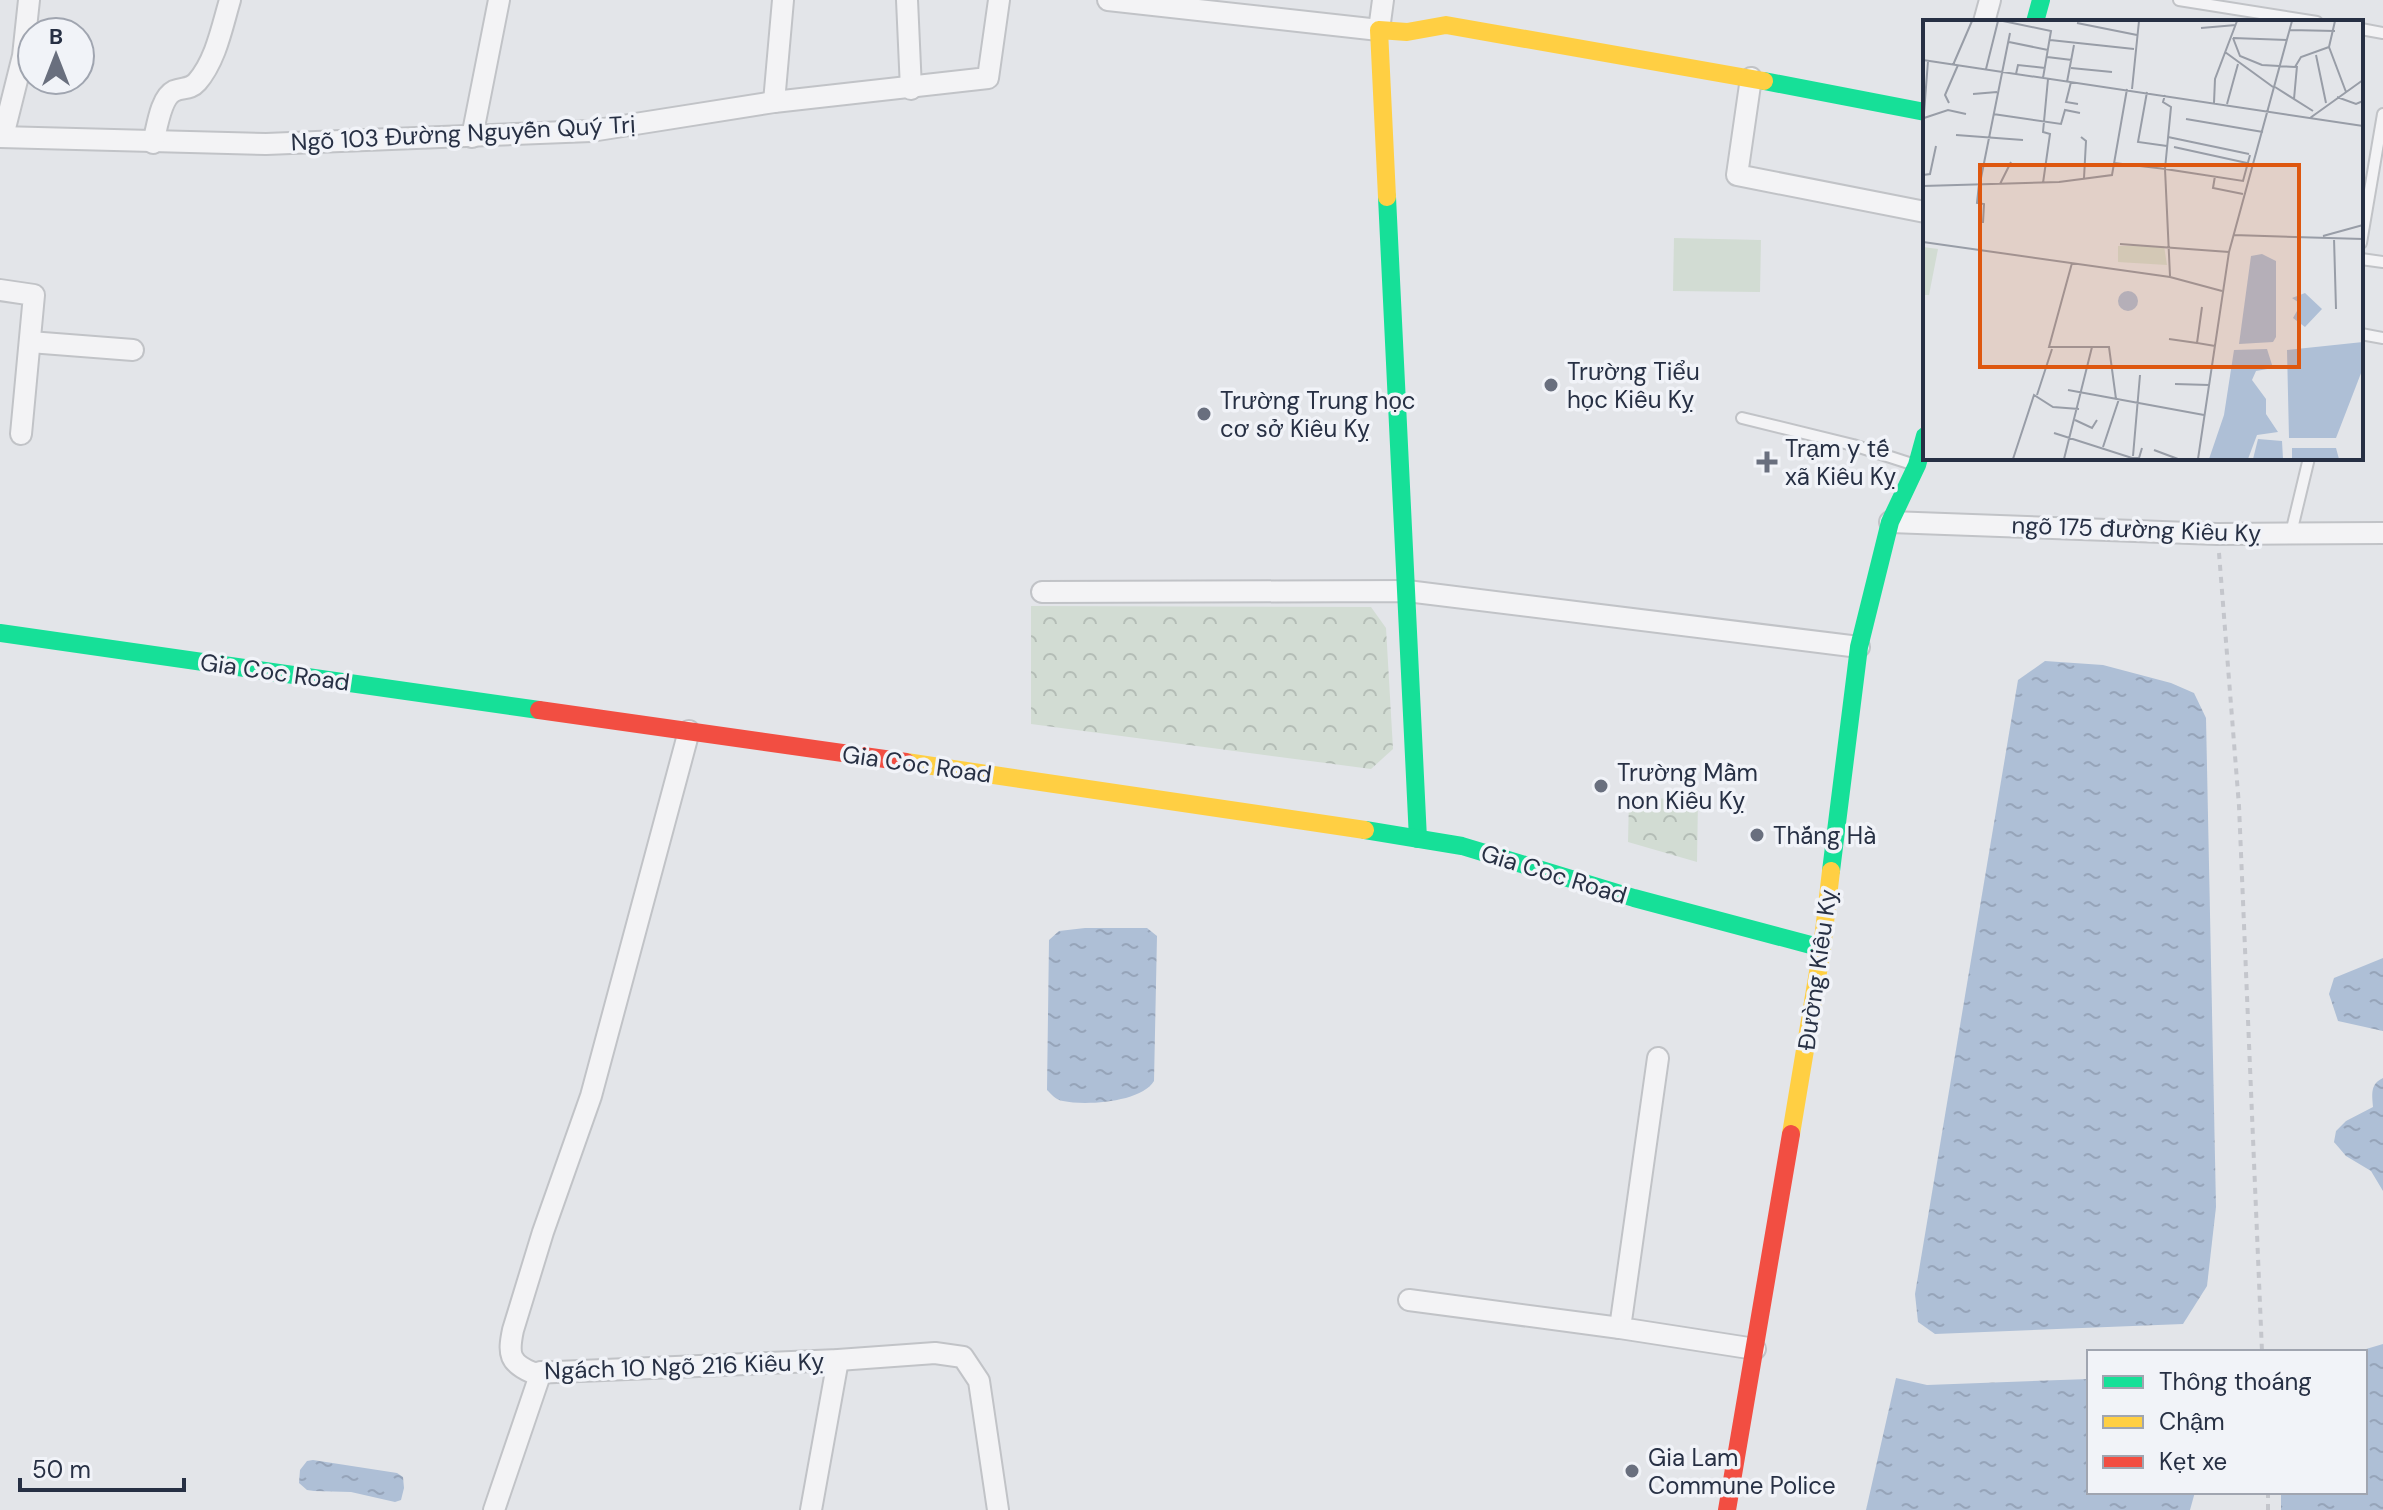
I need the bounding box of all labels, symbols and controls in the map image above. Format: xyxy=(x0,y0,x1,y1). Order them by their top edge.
north arrow xyxy=(16,16,96,96)
inset map xyxy=(1923,20,2363,460)
text: B xyxy=(49,22,63,51)
street label: Ngõ 103 Đường Nguyễn Quý Trị xyxy=(290,108,636,158)
place label: Trường Tiểu học Kiêu Kỵ xyxy=(1567,356,1700,415)
marker: Trường Tiểu học Kiêu Kỵ xyxy=(1542,376,1560,394)
place label: Trường Trung học cơ sở Kiêu Kỵ xyxy=(1220,385,1416,444)
marker: Trường Trung học cơ sở Kiêu Kỵ xyxy=(1195,405,1213,423)
place label: Trạm y tế xã Kiêu Kỵ xyxy=(1785,433,1896,492)
marker: Trạm y tế xã Kiêu Kỵ xyxy=(1756,451,1778,473)
street label: ngõ 175 đường Kiêu Kỵ xyxy=(2011,509,2261,549)
street label: Gia Coc Road xyxy=(198,646,352,698)
street label: Gia Coc Road xyxy=(840,738,994,790)
place label: Trường Mầm non Kiêu Kỵ xyxy=(1617,757,1758,816)
marker: Trường Mầm non Kiêu Kỵ xyxy=(1592,777,1610,795)
place label: Thắng Hà xyxy=(1773,820,1876,851)
marker: Thắng Hà xyxy=(1748,826,1766,844)
street label: Gia Coc Road xyxy=(1477,837,1631,911)
street label: Đường Kiêu Kỵ xyxy=(1790,888,1844,1052)
street label: Ngách 10 Ngõ 216 Kiêu Kỵ xyxy=(544,1346,824,1386)
legend xyxy=(2087,1350,2367,1494)
text: Thông thoáng xyxy=(2159,1366,2312,1397)
text: Chậm xyxy=(2159,1406,2225,1437)
scale bar xyxy=(20,1442,184,1492)
place label: Gia Lam Commune Police xyxy=(1648,1442,1836,1501)
text: Kẹt xe xyxy=(2159,1446,2227,1477)
text: 50 m xyxy=(32,1454,91,1485)
marker: Gia Lam Commune Police xyxy=(1623,1462,1641,1480)

